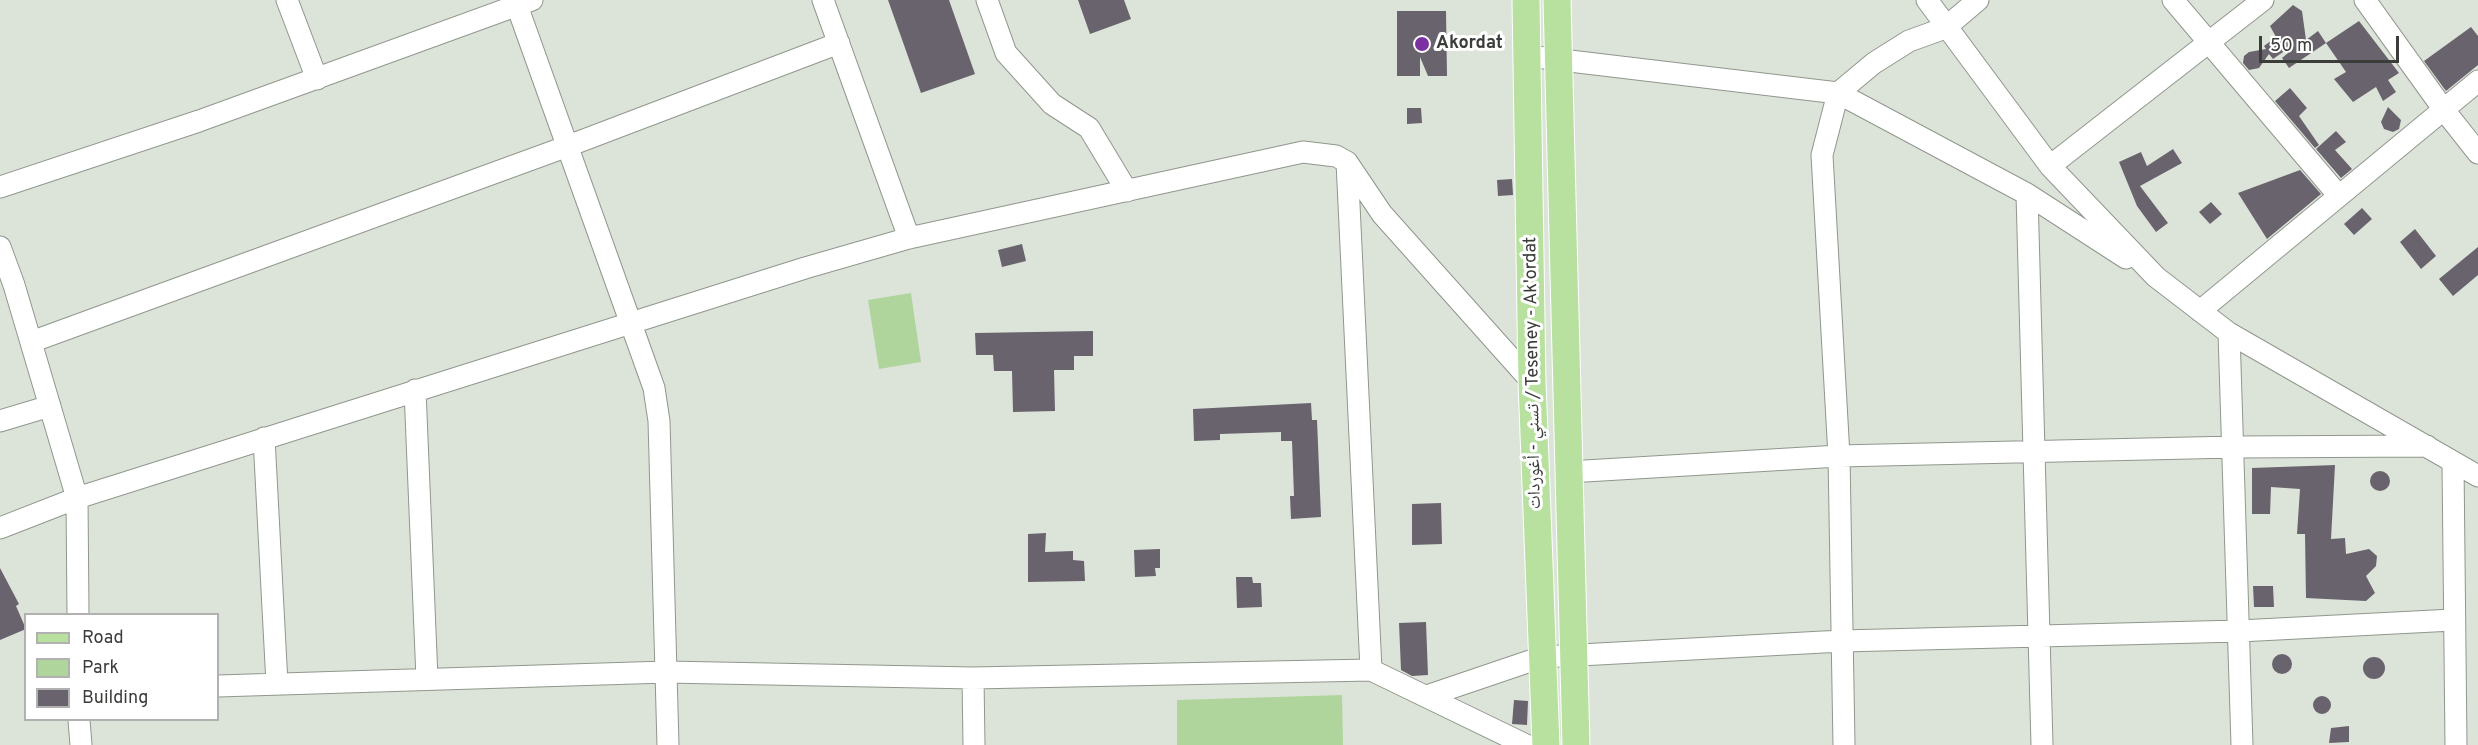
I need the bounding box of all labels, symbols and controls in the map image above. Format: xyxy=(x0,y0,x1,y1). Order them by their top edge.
scale bar xyxy=(2262,24,2402,62)
place label: Akordat xyxy=(1436,33,1503,55)
marker: Akordat xyxy=(1413,35,1431,53)
text: 50 m xyxy=(2270,35,2312,58)
street label: تسني - أغوردات / Teseney - Ak'ordat xyxy=(1521,236,1547,510)
legend xyxy=(24,613,219,721)
text: Road xyxy=(82,627,124,650)
text: Park xyxy=(82,657,119,680)
text: Building xyxy=(82,687,148,710)

